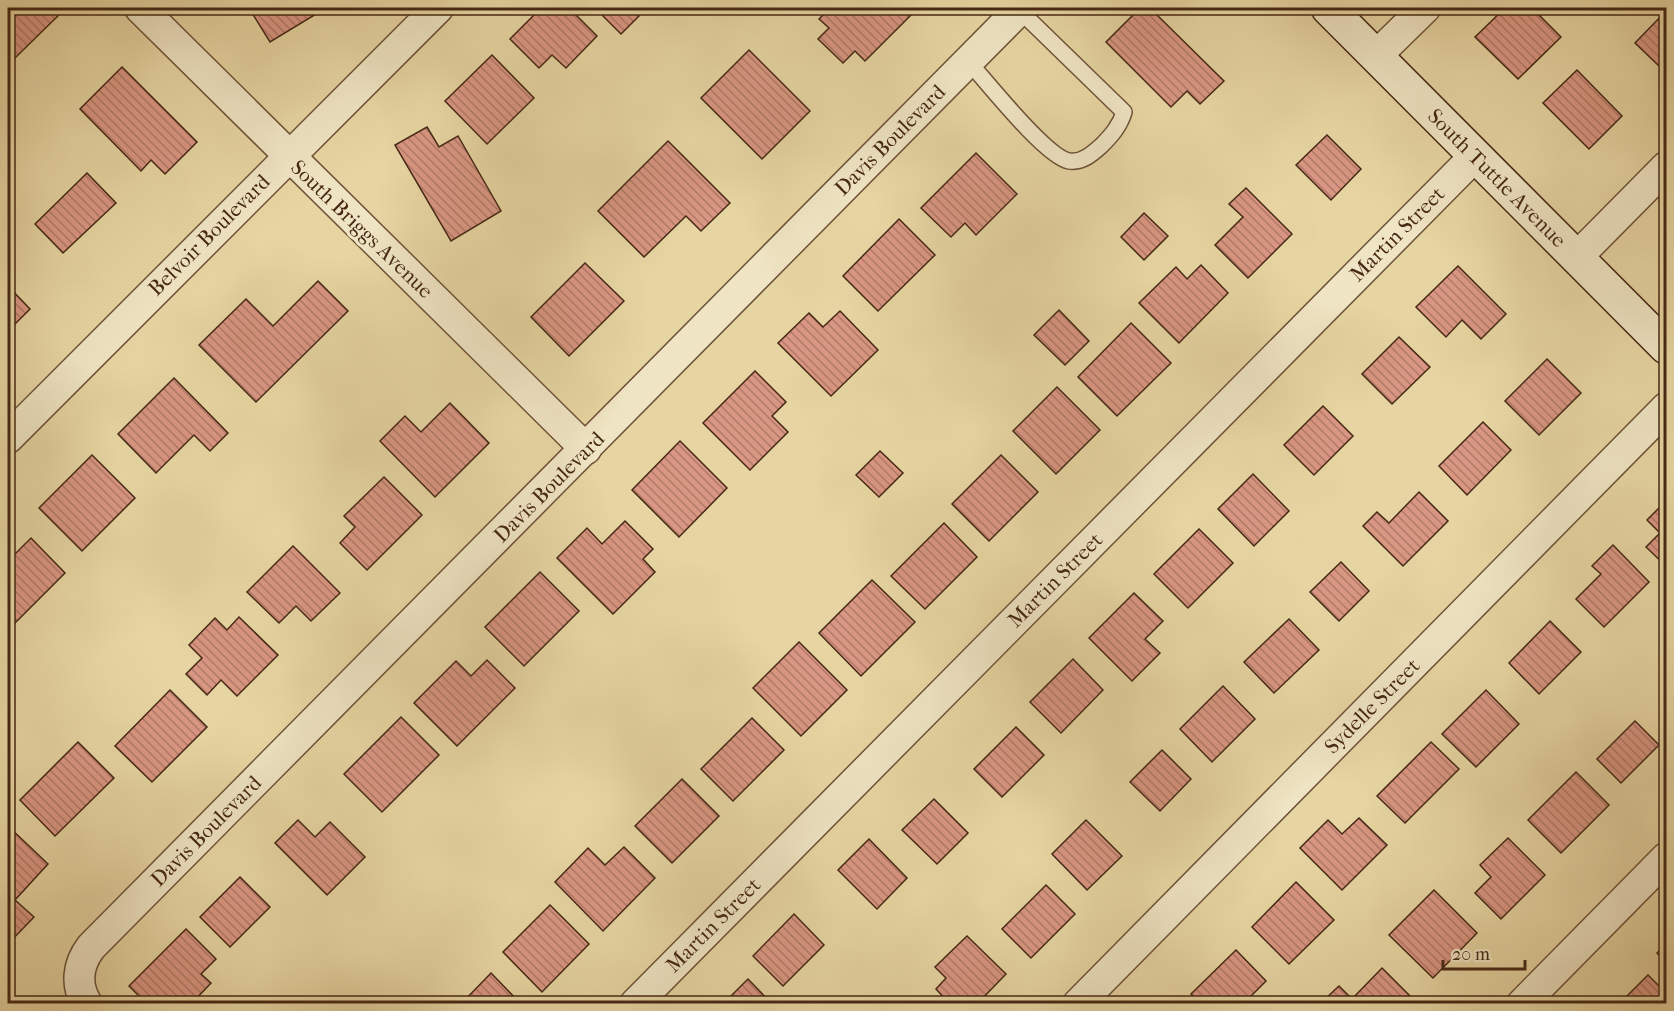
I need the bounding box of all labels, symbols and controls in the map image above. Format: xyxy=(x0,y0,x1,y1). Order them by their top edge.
street label: Davis Boulevard xyxy=(830,79,951,200)
street label: South Tuttle Avenue xyxy=(1423,104,1571,252)
street label: South Briggs Avenue xyxy=(286,155,438,303)
street label: Belvoir Boulevard xyxy=(143,169,275,301)
street label: Martin Street xyxy=(1345,181,1450,286)
street label: Davis Boulevard xyxy=(489,426,610,547)
street label: Martin Street xyxy=(1003,527,1108,632)
street label: Sydelle Street xyxy=(1320,653,1425,758)
street label: Davis Boulevard xyxy=(146,770,267,891)
street label: Martin Street xyxy=(661,872,766,977)
scale bar xyxy=(1443,933,1526,971)
text: 20 m xyxy=(1452,944,1490,965)

